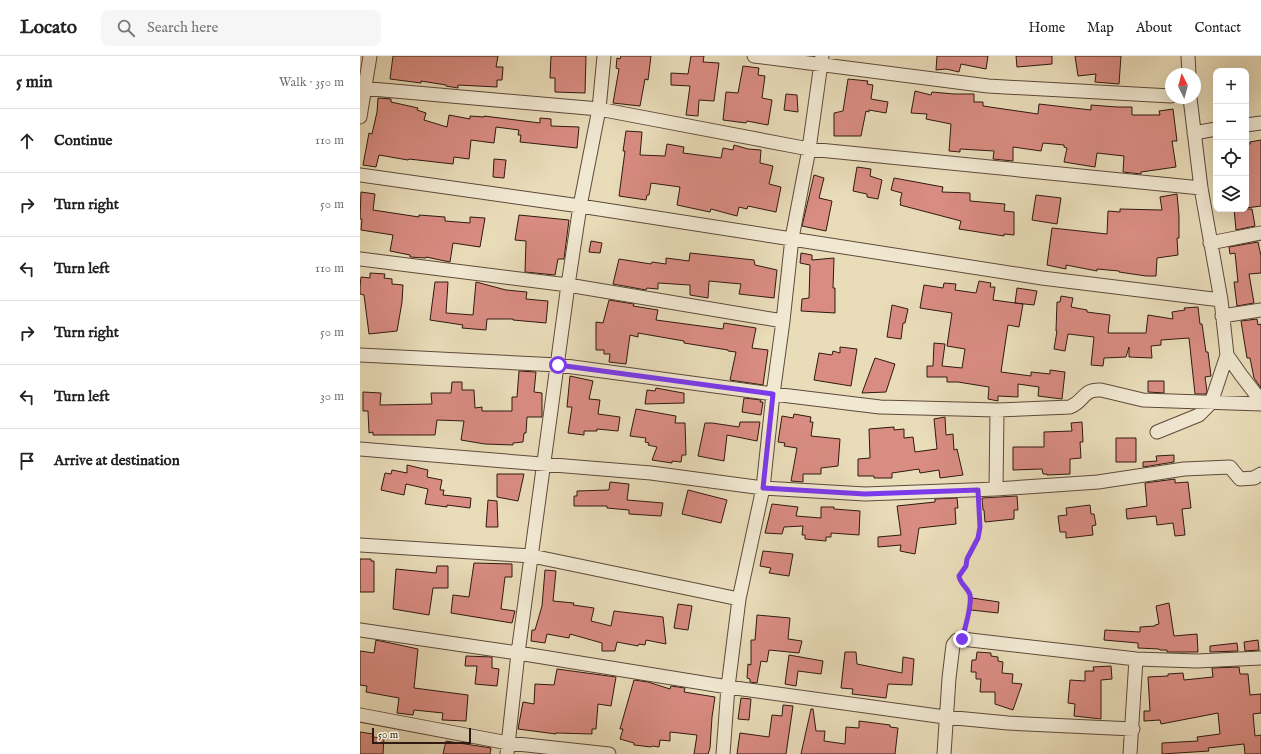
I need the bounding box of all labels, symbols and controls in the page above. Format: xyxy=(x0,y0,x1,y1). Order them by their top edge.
search box xyxy=(101,10,381,46)
text: Locato xyxy=(20,16,77,40)
icon: search xyxy=(115,17,137,39)
text: Search here xyxy=(147,18,219,37)
text: Home xyxy=(1029,19,1065,37)
text: Map xyxy=(1087,19,1114,37)
text: About xyxy=(1136,19,1172,37)
text: Contact xyxy=(1194,19,1241,37)
north arrow xyxy=(1165,68,1201,104)
map controls xyxy=(1213,68,1249,212)
button: + xyxy=(1213,68,1249,104)
text: 5 min xyxy=(16,72,53,93)
text: Walk · 350 m xyxy=(279,74,344,91)
button: − xyxy=(1213,104,1249,140)
icon: ahead xyxy=(16,130,38,152)
text: Continue xyxy=(54,131,112,150)
text: 110 m xyxy=(315,132,344,149)
button: locate xyxy=(1213,140,1249,176)
button: layers xyxy=(1213,176,1249,212)
icon: right xyxy=(16,194,38,216)
text: Turn right xyxy=(54,195,119,214)
text: 50 m xyxy=(320,196,344,213)
icon: left xyxy=(16,258,38,280)
text: Turn left xyxy=(54,259,110,278)
text: 110 m xyxy=(315,260,344,277)
icon: right xyxy=(16,322,38,344)
text: Turn right xyxy=(54,323,119,342)
text: 50 m xyxy=(320,324,344,341)
route start xyxy=(549,356,567,374)
icon: left xyxy=(16,386,38,408)
text: Turn left xyxy=(54,387,110,406)
text: 30 m xyxy=(320,388,344,405)
icon: arrive xyxy=(16,450,38,472)
text: Arrive at destination xyxy=(54,451,180,470)
route end xyxy=(953,630,971,648)
scale bar xyxy=(372,726,471,745)
text: 50 m xyxy=(378,728,398,742)

